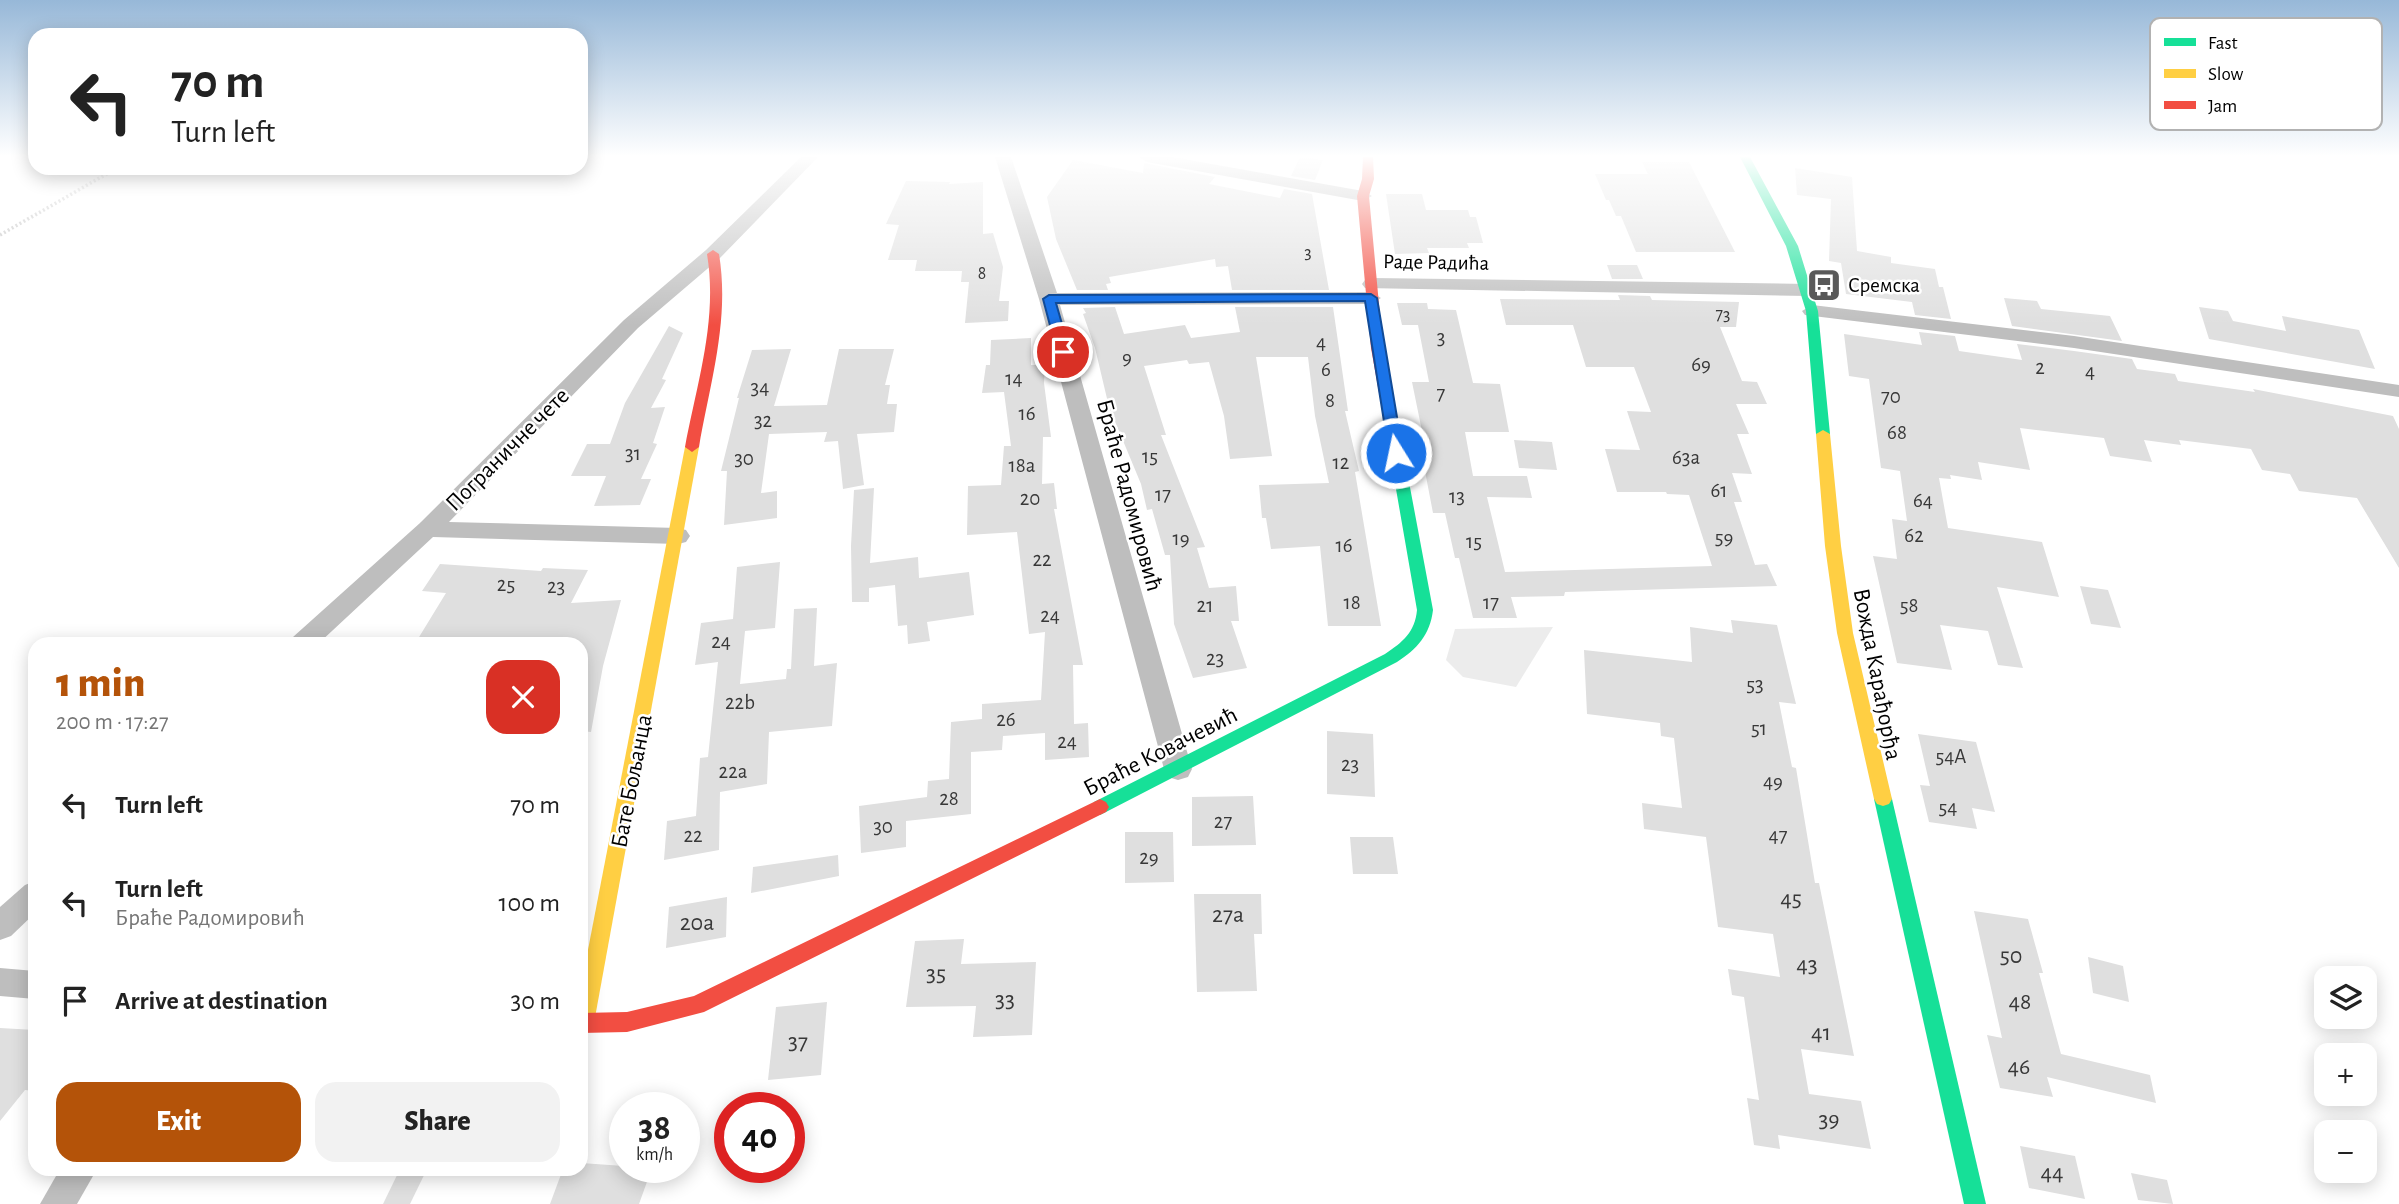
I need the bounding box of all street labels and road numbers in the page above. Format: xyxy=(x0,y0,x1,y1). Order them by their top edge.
street label: Раде Радића xyxy=(1383,251,1490,274)
street label: Пограничне чете xyxy=(441,383,574,516)
street label: Браће Радомировић xyxy=(1092,397,1166,594)
street label: Вожда Карађорђа xyxy=(1849,586,1905,762)
street label: Браће Ковачевић xyxy=(1080,703,1241,801)
street label: Бате Бољанца xyxy=(607,712,657,850)

